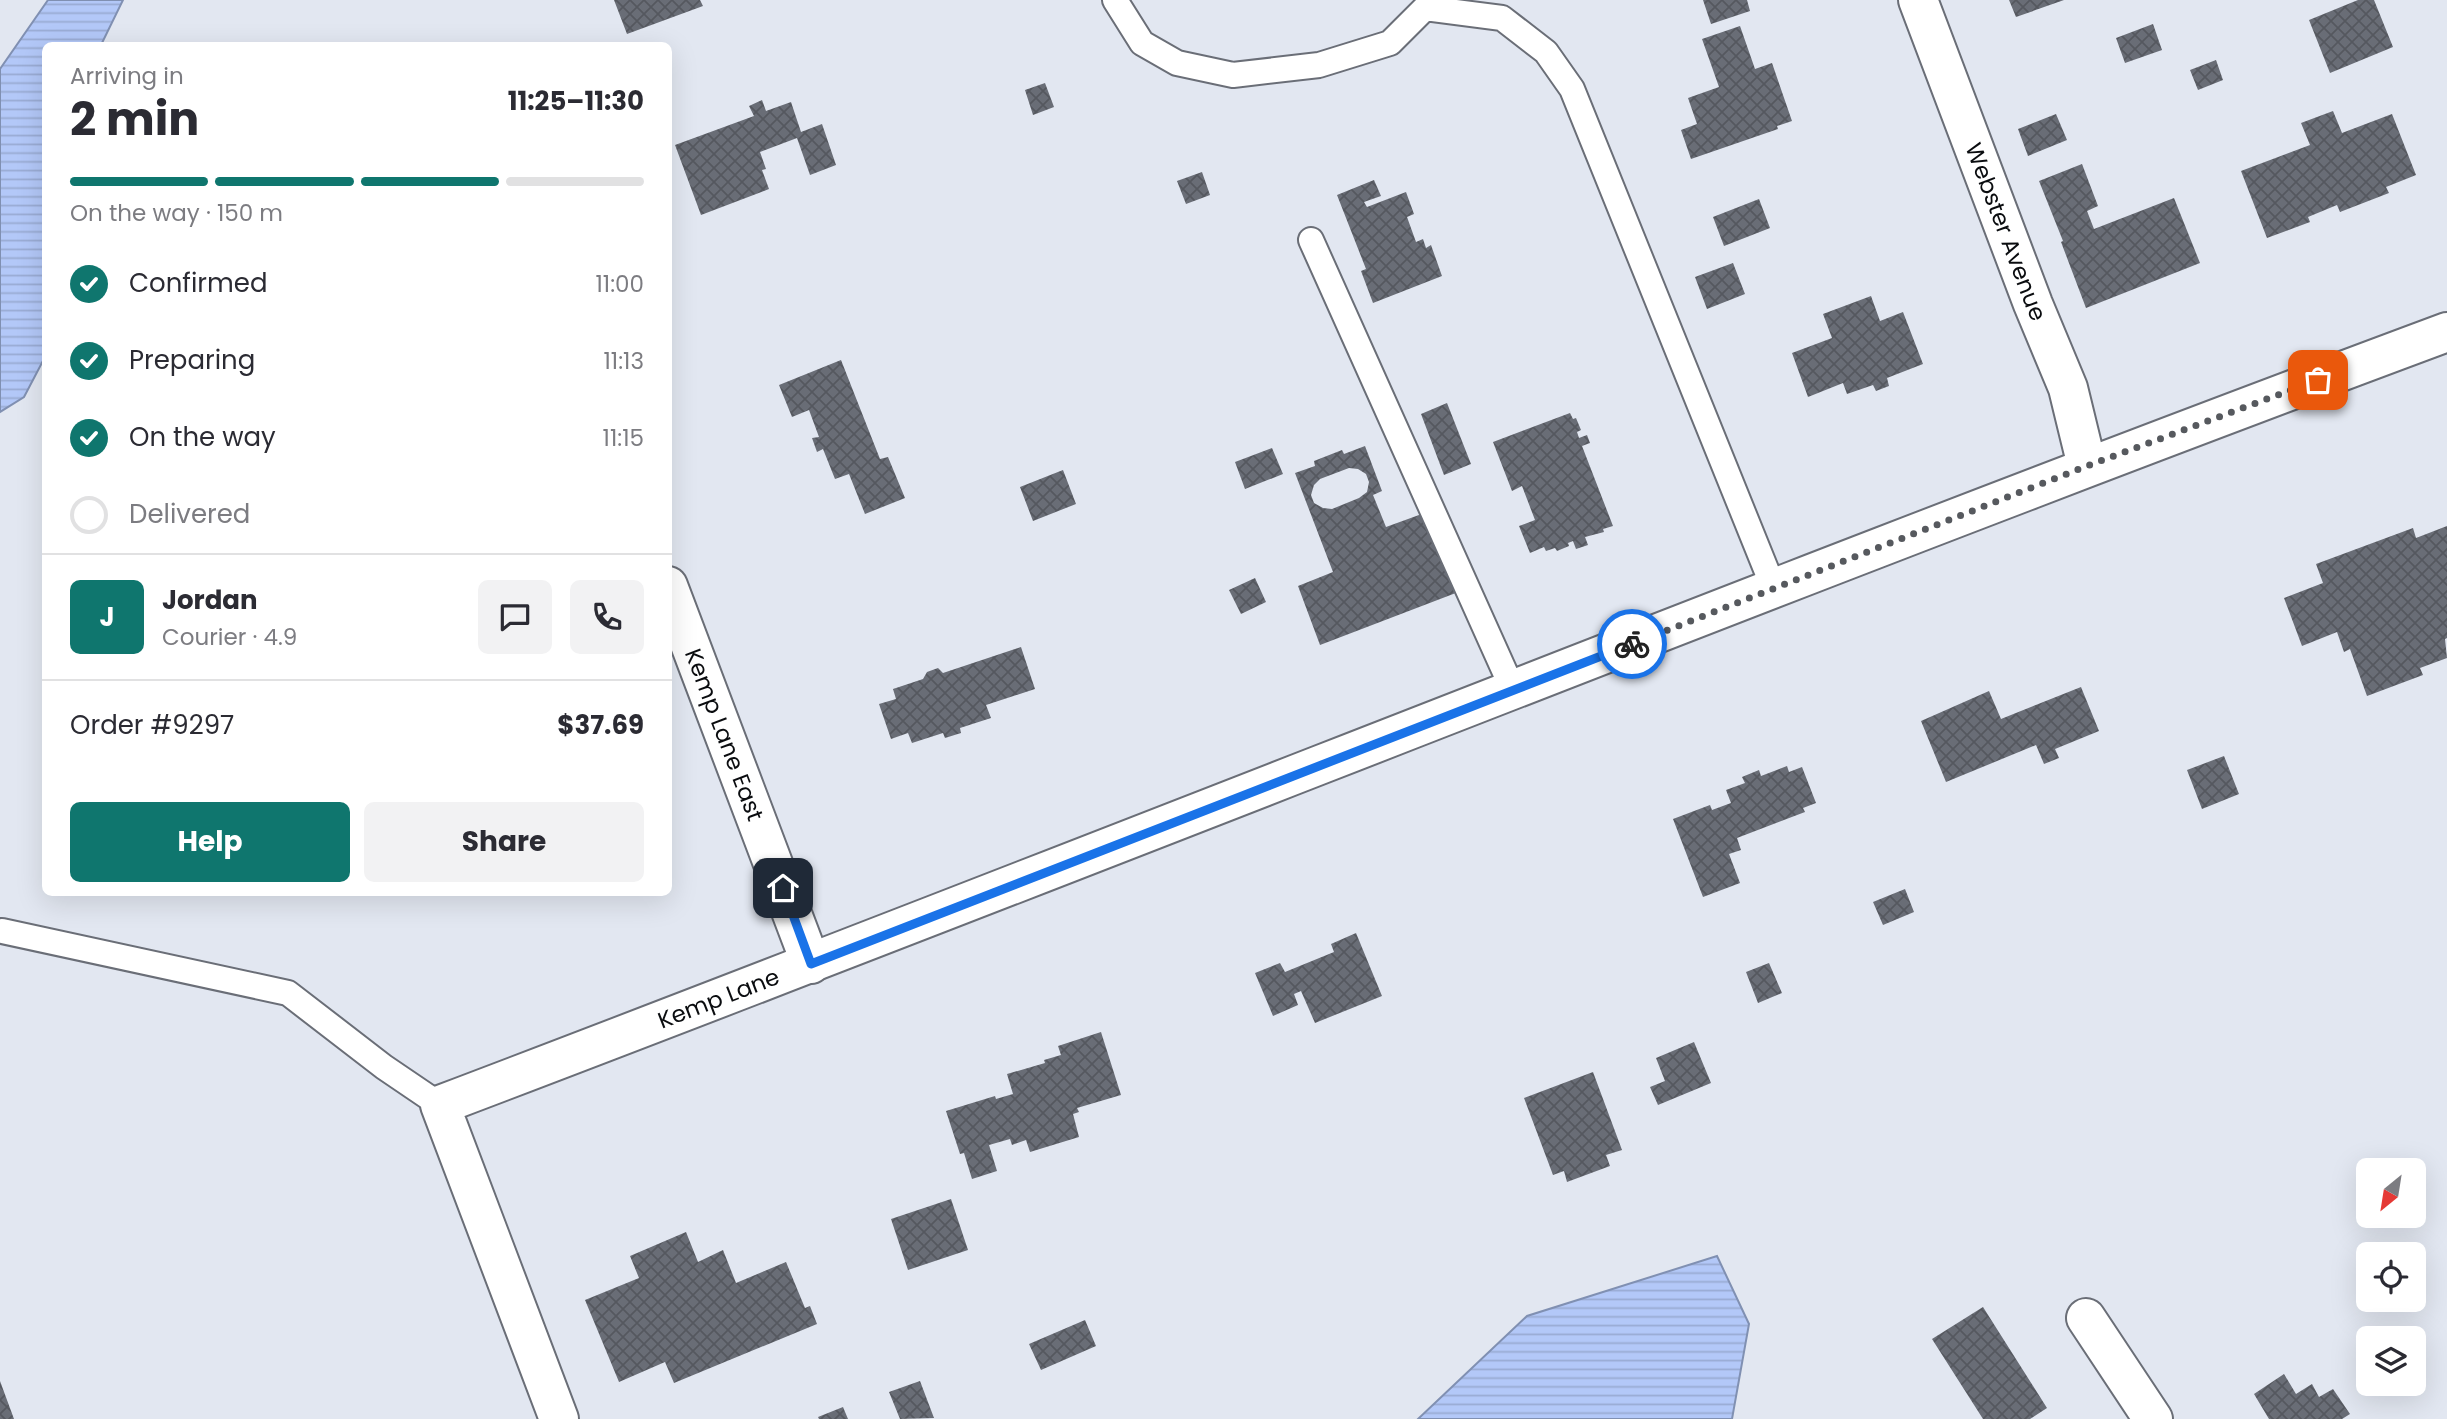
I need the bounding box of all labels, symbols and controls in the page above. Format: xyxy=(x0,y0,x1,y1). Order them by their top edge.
text: Arriving in xyxy=(70,60,184,92)
text: 11:25–11:30 xyxy=(508,83,644,119)
text: 2 min xyxy=(70,87,199,151)
street label: Webster Avenue xyxy=(1958,138,2054,326)
text: On the way · 150 m xyxy=(70,197,283,229)
icon: check xyxy=(70,265,108,303)
text: Confirmed xyxy=(129,265,267,301)
text: 11:00 xyxy=(595,268,644,300)
icon: check xyxy=(70,342,108,380)
text: Preparing xyxy=(129,342,255,378)
text: 11:13 xyxy=(603,345,644,377)
pin xyxy=(2288,350,2348,410)
icon: bag xyxy=(2299,361,2337,399)
icon: check xyxy=(70,419,108,457)
text: On the way xyxy=(129,419,276,455)
text: 11:15 xyxy=(603,422,644,454)
text: Delivered xyxy=(129,496,250,532)
button: chat xyxy=(478,580,552,654)
button: phone xyxy=(570,580,644,654)
text: Jordan xyxy=(162,582,258,618)
text: J xyxy=(99,599,115,635)
courier xyxy=(1597,609,1667,679)
text: Courier · 4.9 xyxy=(162,621,297,653)
icon: bike xyxy=(1613,625,1651,663)
street label: Kemp Lane East xyxy=(677,644,771,825)
text: Order #9297 xyxy=(70,707,234,743)
text: $37.69 xyxy=(557,707,644,743)
button: Help xyxy=(70,802,350,882)
button: Share xyxy=(364,802,644,882)
pin xyxy=(753,858,813,918)
icon: home xyxy=(764,869,802,907)
street label: Kemp Lane xyxy=(653,961,784,1036)
north arrow xyxy=(2356,1158,2426,1228)
map controls xyxy=(2356,1158,2426,1396)
button: locate xyxy=(2356,1242,2426,1312)
button: layers xyxy=(2356,1326,2426,1396)

